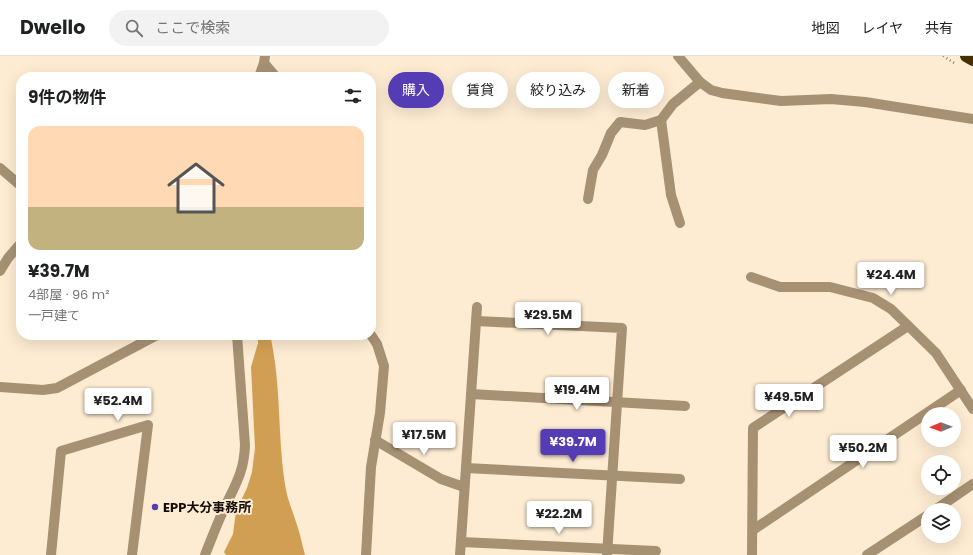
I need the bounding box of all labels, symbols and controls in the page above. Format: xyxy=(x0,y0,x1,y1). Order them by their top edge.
search box xyxy=(109,10,389,46)
text: Dwello xyxy=(20,14,85,41)
icon: search xyxy=(123,17,145,39)
text: ここで検索 xyxy=(155,17,230,38)
text: 地図 xyxy=(811,18,839,38)
text: レイヤ xyxy=(861,18,903,38)
text: 共有 xyxy=(925,18,953,38)
chip: 購入 xyxy=(388,72,444,108)
chip: 賃貸 xyxy=(452,72,508,108)
chip: 絞り込み xyxy=(516,72,600,108)
chip: 新着 xyxy=(608,72,664,108)
text: 9件の物件 xyxy=(28,85,106,109)
icon: filters xyxy=(342,85,364,107)
icon: home xyxy=(160,152,232,224)
text: ¥39.7M xyxy=(28,259,90,283)
pin: ¥24.4M xyxy=(858,262,924,296)
text: ¥24.4M xyxy=(866,265,916,284)
text: 4部屋 · 96 m² xyxy=(28,285,109,304)
pin: ¥29.5M xyxy=(515,302,581,336)
text: ¥29.5M xyxy=(524,305,572,324)
text: 一戸建て xyxy=(28,306,80,325)
pin: ¥19.4M xyxy=(544,377,610,411)
text: ¥19.4M xyxy=(554,380,600,399)
pin: ¥49.5M xyxy=(756,384,822,418)
text: ¥49.5M xyxy=(764,387,814,406)
pin: ¥52.4M xyxy=(85,388,151,422)
text: ¥52.4M xyxy=(94,391,143,410)
north arrow xyxy=(921,407,961,447)
map controls xyxy=(921,407,961,543)
pin: ¥17.5M xyxy=(391,422,457,456)
text: ¥17.5M xyxy=(402,425,446,444)
pin: ¥39.7M xyxy=(540,429,606,463)
text: ¥39.7M xyxy=(549,432,597,451)
pin: ¥50.2M xyxy=(830,435,896,469)
text: ¥50.2M xyxy=(839,438,887,457)
button: locate xyxy=(921,455,961,495)
place label: EPP大分事務所 xyxy=(163,498,251,517)
pin: ¥22.2M xyxy=(526,501,592,535)
marker: EPP大分事務所 xyxy=(150,502,160,512)
button: layers xyxy=(921,503,961,543)
text: ¥22.2M xyxy=(536,504,582,523)

